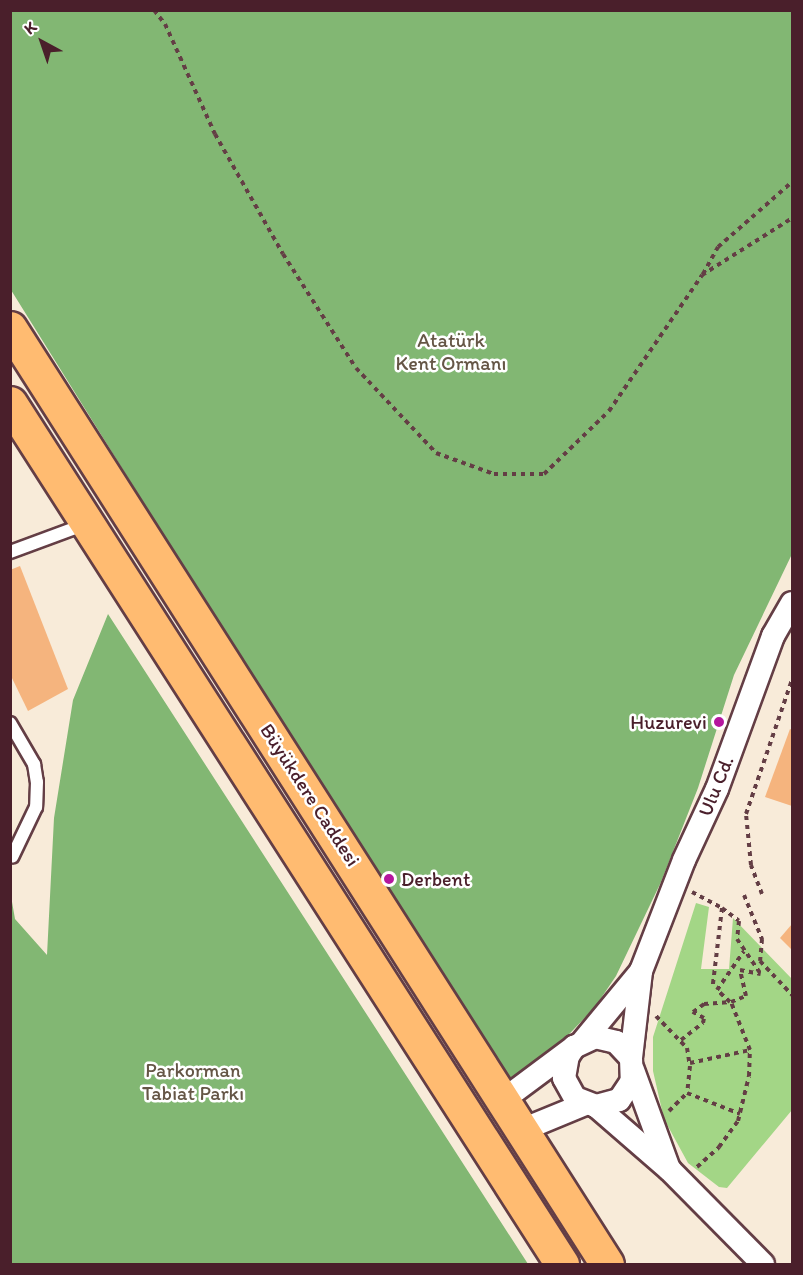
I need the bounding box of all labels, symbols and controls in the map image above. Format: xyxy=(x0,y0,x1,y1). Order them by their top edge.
north arrow xyxy=(12,12,72,72)
text: K xyxy=(20,17,40,38)
park label: Atatürk Kent Ormanı xyxy=(396,329,506,376)
place label: Huzurevi xyxy=(630,710,707,734)
marker: Huzurevi xyxy=(712,715,726,729)
street label: Büyükdere Caddesi xyxy=(255,719,365,871)
street label: Ulu Cd. xyxy=(693,752,739,820)
place label: Derbent xyxy=(401,867,470,891)
marker: Derbent xyxy=(382,872,396,886)
park label: Parkorman Tabiat Parkı xyxy=(142,1059,244,1106)

